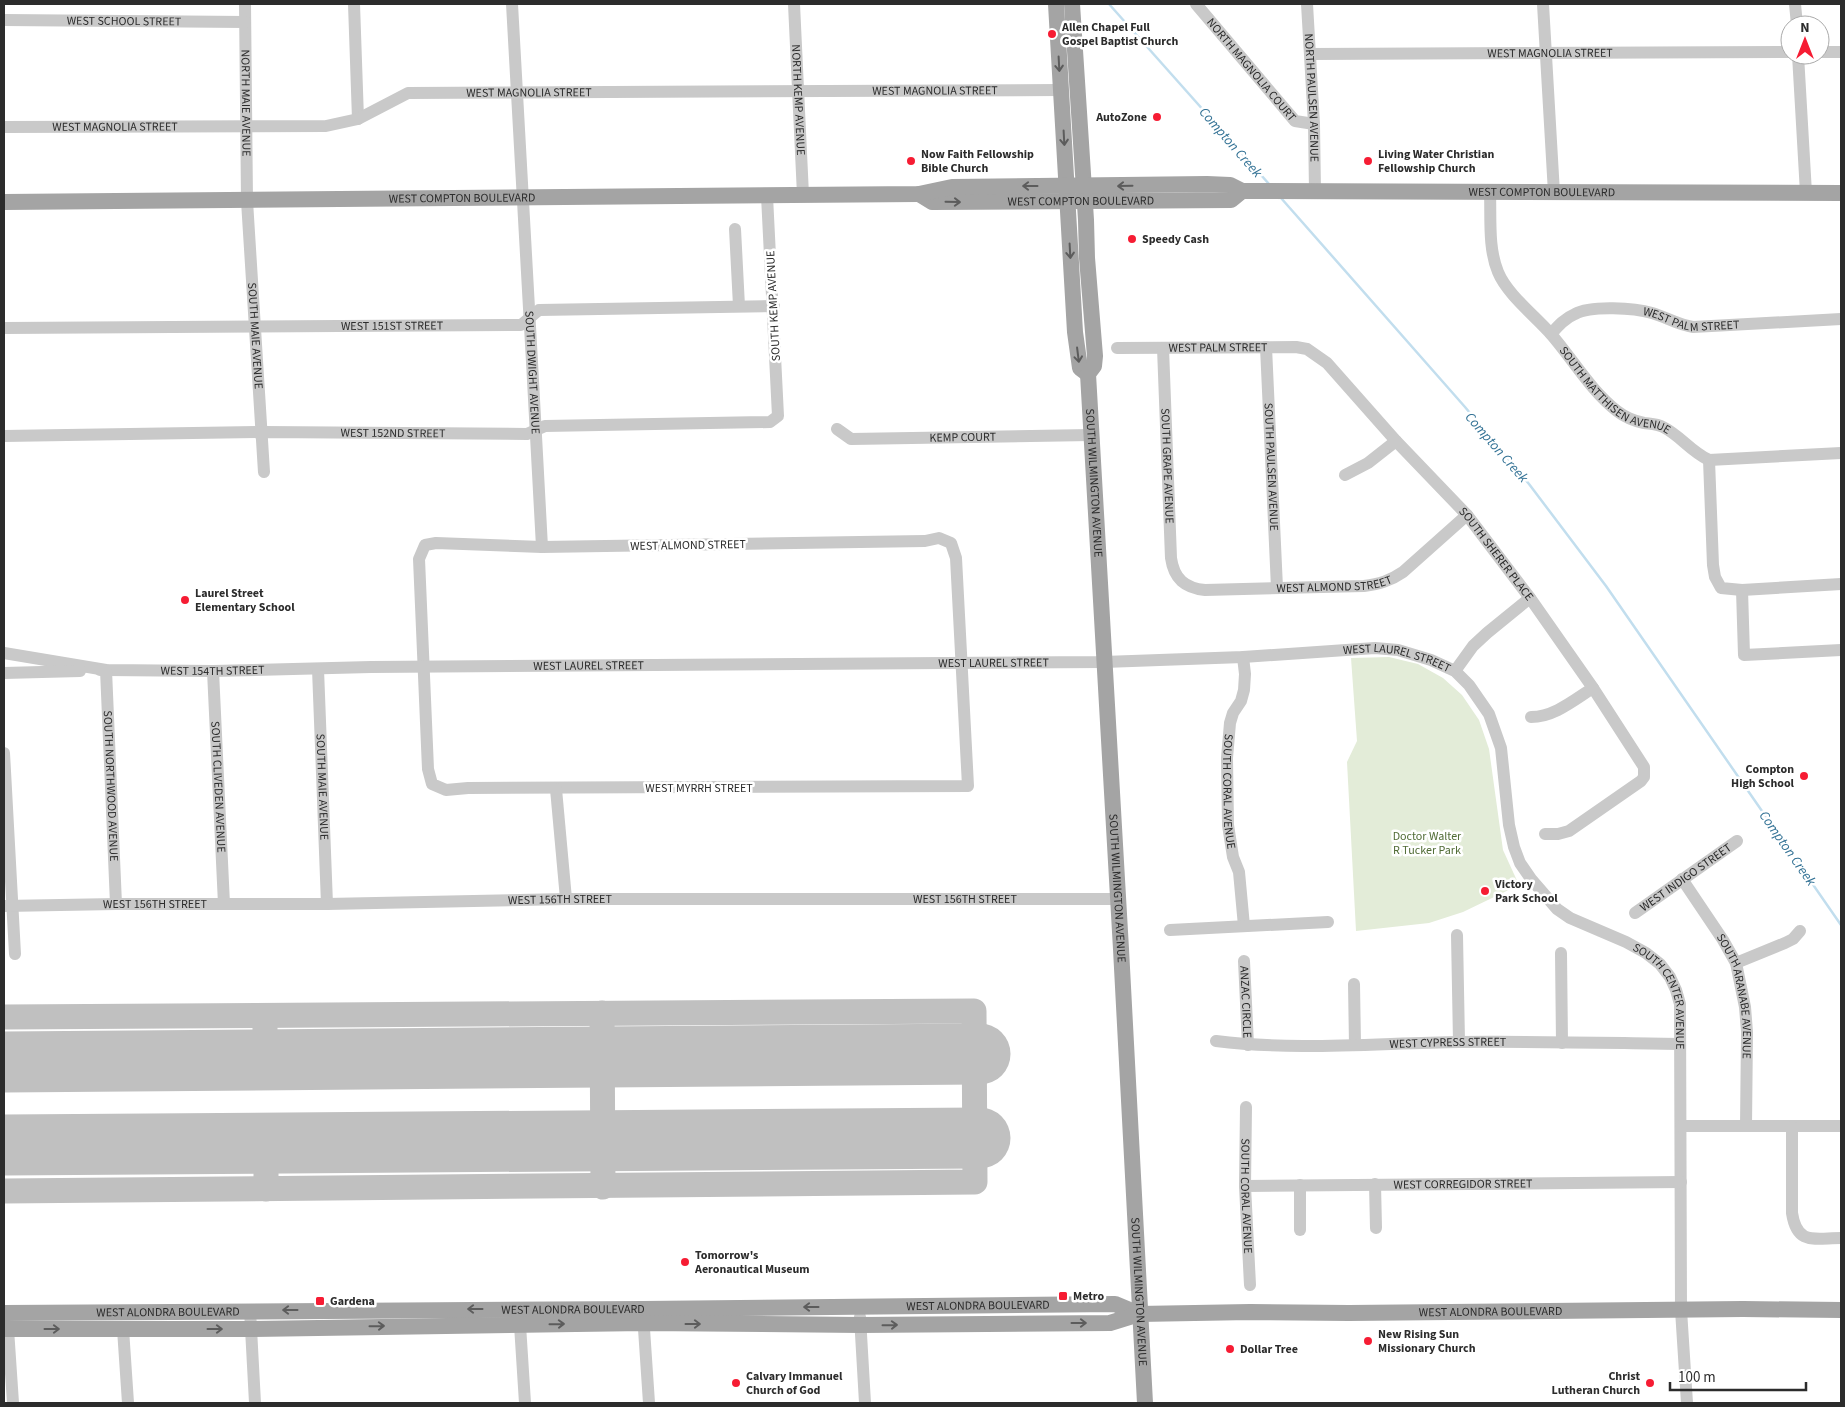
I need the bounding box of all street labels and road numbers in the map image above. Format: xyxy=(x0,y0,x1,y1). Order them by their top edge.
street label: WEST SCHOOL STREET xyxy=(67,13,182,30)
street label: NORTH MAGNOLIA COURT xyxy=(1202,15,1300,126)
street label: NORTH PAULSEN AVENUE xyxy=(1300,33,1323,162)
street label: NORTH KEMP AVENUE xyxy=(787,44,809,156)
street label: WEST MAGNOLIA STREET xyxy=(1487,45,1613,62)
street label: NORTH MAIE AVENUE xyxy=(236,49,255,157)
street label: WEST MAGNOLIA STREET xyxy=(872,82,998,100)
street label: WEST MAGNOLIA STREET xyxy=(466,84,592,102)
street label: WEST MAGNOLIA STREET xyxy=(52,118,178,136)
street label: WEST COMPTON BOULEVARD xyxy=(1468,184,1615,201)
street label: WEST COMPTON BOULEVARD xyxy=(389,189,535,208)
street label: WEST COMPTON BOULEVARD xyxy=(1007,193,1154,210)
street label: SOUTH KEMP AVENUE xyxy=(762,250,785,362)
street label: SOUTH MAIE AVENUE xyxy=(243,282,267,390)
street label: WEST PALM STREET xyxy=(1641,303,1740,336)
street label: SOUTH DWIGHT AVENUE xyxy=(520,310,544,435)
street label: WEST 151ST STREET xyxy=(341,317,444,335)
street label: WEST PALM STREET xyxy=(1168,339,1268,357)
street label: SOUTH MATTHISEN AVENUE xyxy=(1555,343,1674,439)
street label: SOUTH PAULSEN AVENUE xyxy=(1260,402,1282,531)
street label: SOUTH WILMINGTON AVENUE xyxy=(1081,408,1107,558)
street label: SOUTH GRAPE AVENUE xyxy=(1156,408,1178,524)
street label: WEST 152ND STREET xyxy=(341,425,446,442)
street label: KEMP COURT xyxy=(929,429,997,447)
street label: SOUTH SHERER PLACE xyxy=(1455,503,1537,605)
street label: WEST ALMOND STREET xyxy=(630,536,747,555)
street label: WEST ALMOND STREET xyxy=(1276,571,1395,597)
street label: WEST LAUREL STREET xyxy=(1342,640,1454,677)
street label: WEST LAUREL STREET xyxy=(938,654,1049,672)
street label: WEST LAUREL STREET xyxy=(533,657,644,675)
street label: WEST 154TH STREET xyxy=(161,662,265,680)
street label: SOUTH NORTHWOOD AVENUE xyxy=(99,710,122,862)
street label: SOUTH CLIVEDEN AVENUE xyxy=(206,721,230,853)
street label: SOUTH MAIE AVENUE xyxy=(311,733,333,841)
street label: SOUTH CORAL AVENUE xyxy=(1218,733,1240,850)
street label: WEST MYRRH STREET xyxy=(645,780,753,797)
street label: SOUTH WILMINGTON AVENUE xyxy=(1104,813,1130,963)
street label: WEST INDIGO STREET xyxy=(1637,839,1736,916)
street label: WEST 156TH STREET xyxy=(508,891,612,909)
street label: WEST 156TH STREET xyxy=(913,891,1017,908)
street label: WEST 156TH STREET xyxy=(103,896,207,913)
street label: SOUTH ARANABE AVENUE xyxy=(1712,930,1755,1059)
street label: SOUTH CENTER AVENUE xyxy=(1629,939,1688,1050)
street label: ANZAC CIRCLE xyxy=(1235,965,1256,1038)
street label: WEST CYPRESS STREET xyxy=(1389,1034,1507,1053)
street label: SOUTH CORAL AVENUE xyxy=(1236,1138,1256,1254)
street label: WEST CORREGIDOR STREET xyxy=(1393,1175,1533,1194)
street label: SOUTH WILMINGTON AVENUE xyxy=(1126,1217,1151,1367)
street label: WEST ALONDRA BOULEVARD xyxy=(906,1297,1050,1315)
street label: WEST ALONDRA BOULEVARD xyxy=(501,1301,645,1319)
street label: WEST ALONDRA BOULEVARD xyxy=(1419,1303,1562,1321)
street label: WEST ALONDRA BOULEVARD xyxy=(96,1304,240,1321)

